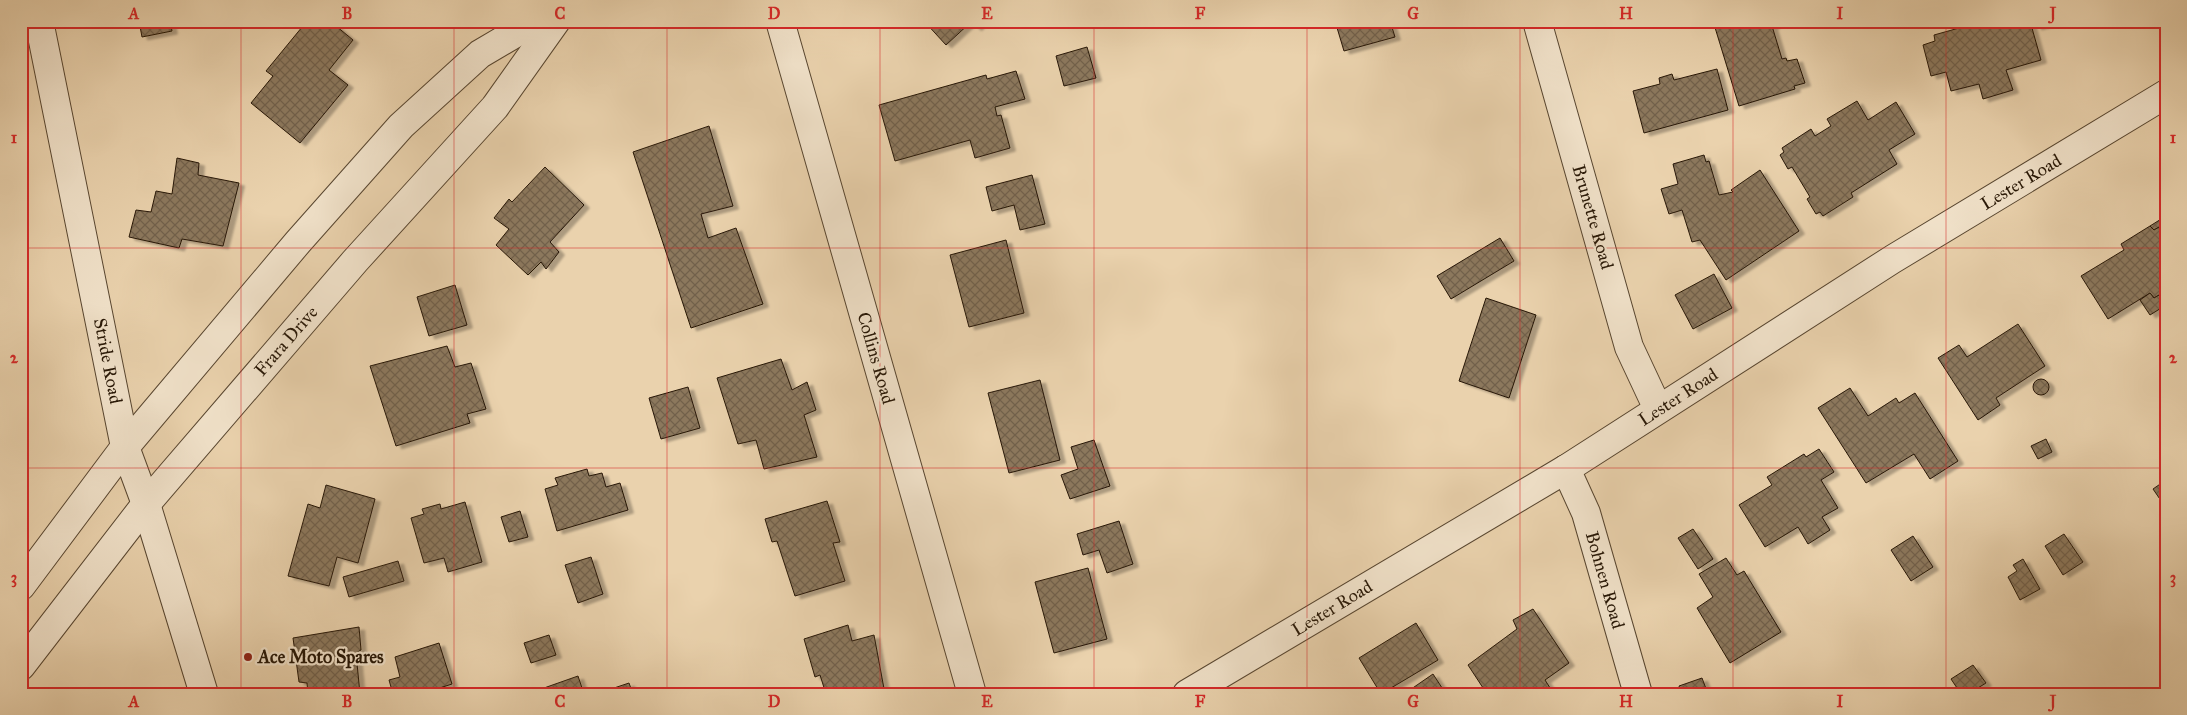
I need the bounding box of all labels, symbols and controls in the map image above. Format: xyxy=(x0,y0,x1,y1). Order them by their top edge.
text: A xyxy=(128,4,140,23)
text: B xyxy=(342,4,352,23)
text: C xyxy=(555,4,566,23)
text: D xyxy=(768,4,781,23)
text: E xyxy=(981,4,993,23)
text: F xyxy=(1195,4,1206,23)
text: G xyxy=(1407,4,1419,23)
text: H xyxy=(1619,4,1633,23)
text: I xyxy=(1837,4,1844,23)
text: J xyxy=(2048,4,2057,24)
text: 1 xyxy=(11,128,18,147)
text: 1 xyxy=(2170,128,2177,147)
street label: Lester Road xyxy=(1977,149,2065,215)
street label: Brunette Road xyxy=(1568,162,1618,272)
street label: Frara Drive xyxy=(250,302,322,380)
street label: Collins Road xyxy=(852,309,900,407)
street label: Stride Road xyxy=(89,316,127,406)
text: 2 xyxy=(10,348,19,367)
text: 2 xyxy=(2169,348,2178,367)
street label: Lester Road xyxy=(1634,363,1722,431)
street label: Bohnen Road xyxy=(1581,529,1629,631)
text: 3 xyxy=(11,568,17,588)
text: 3 xyxy=(2170,568,2176,588)
street label: Lester Road xyxy=(1288,575,1376,641)
place label: Ace Moto Spares xyxy=(257,646,384,669)
marker: Ace Moto Spares xyxy=(242,651,254,663)
text: A xyxy=(128,692,140,711)
text: B xyxy=(342,692,352,711)
text: C xyxy=(555,692,566,711)
text: D xyxy=(768,692,781,711)
text: E xyxy=(981,692,993,711)
text: F xyxy=(1195,692,1206,711)
text: G xyxy=(1407,692,1419,711)
text: H xyxy=(1619,692,1633,711)
text: I xyxy=(1837,692,1844,711)
text: J xyxy=(2048,692,2057,712)

